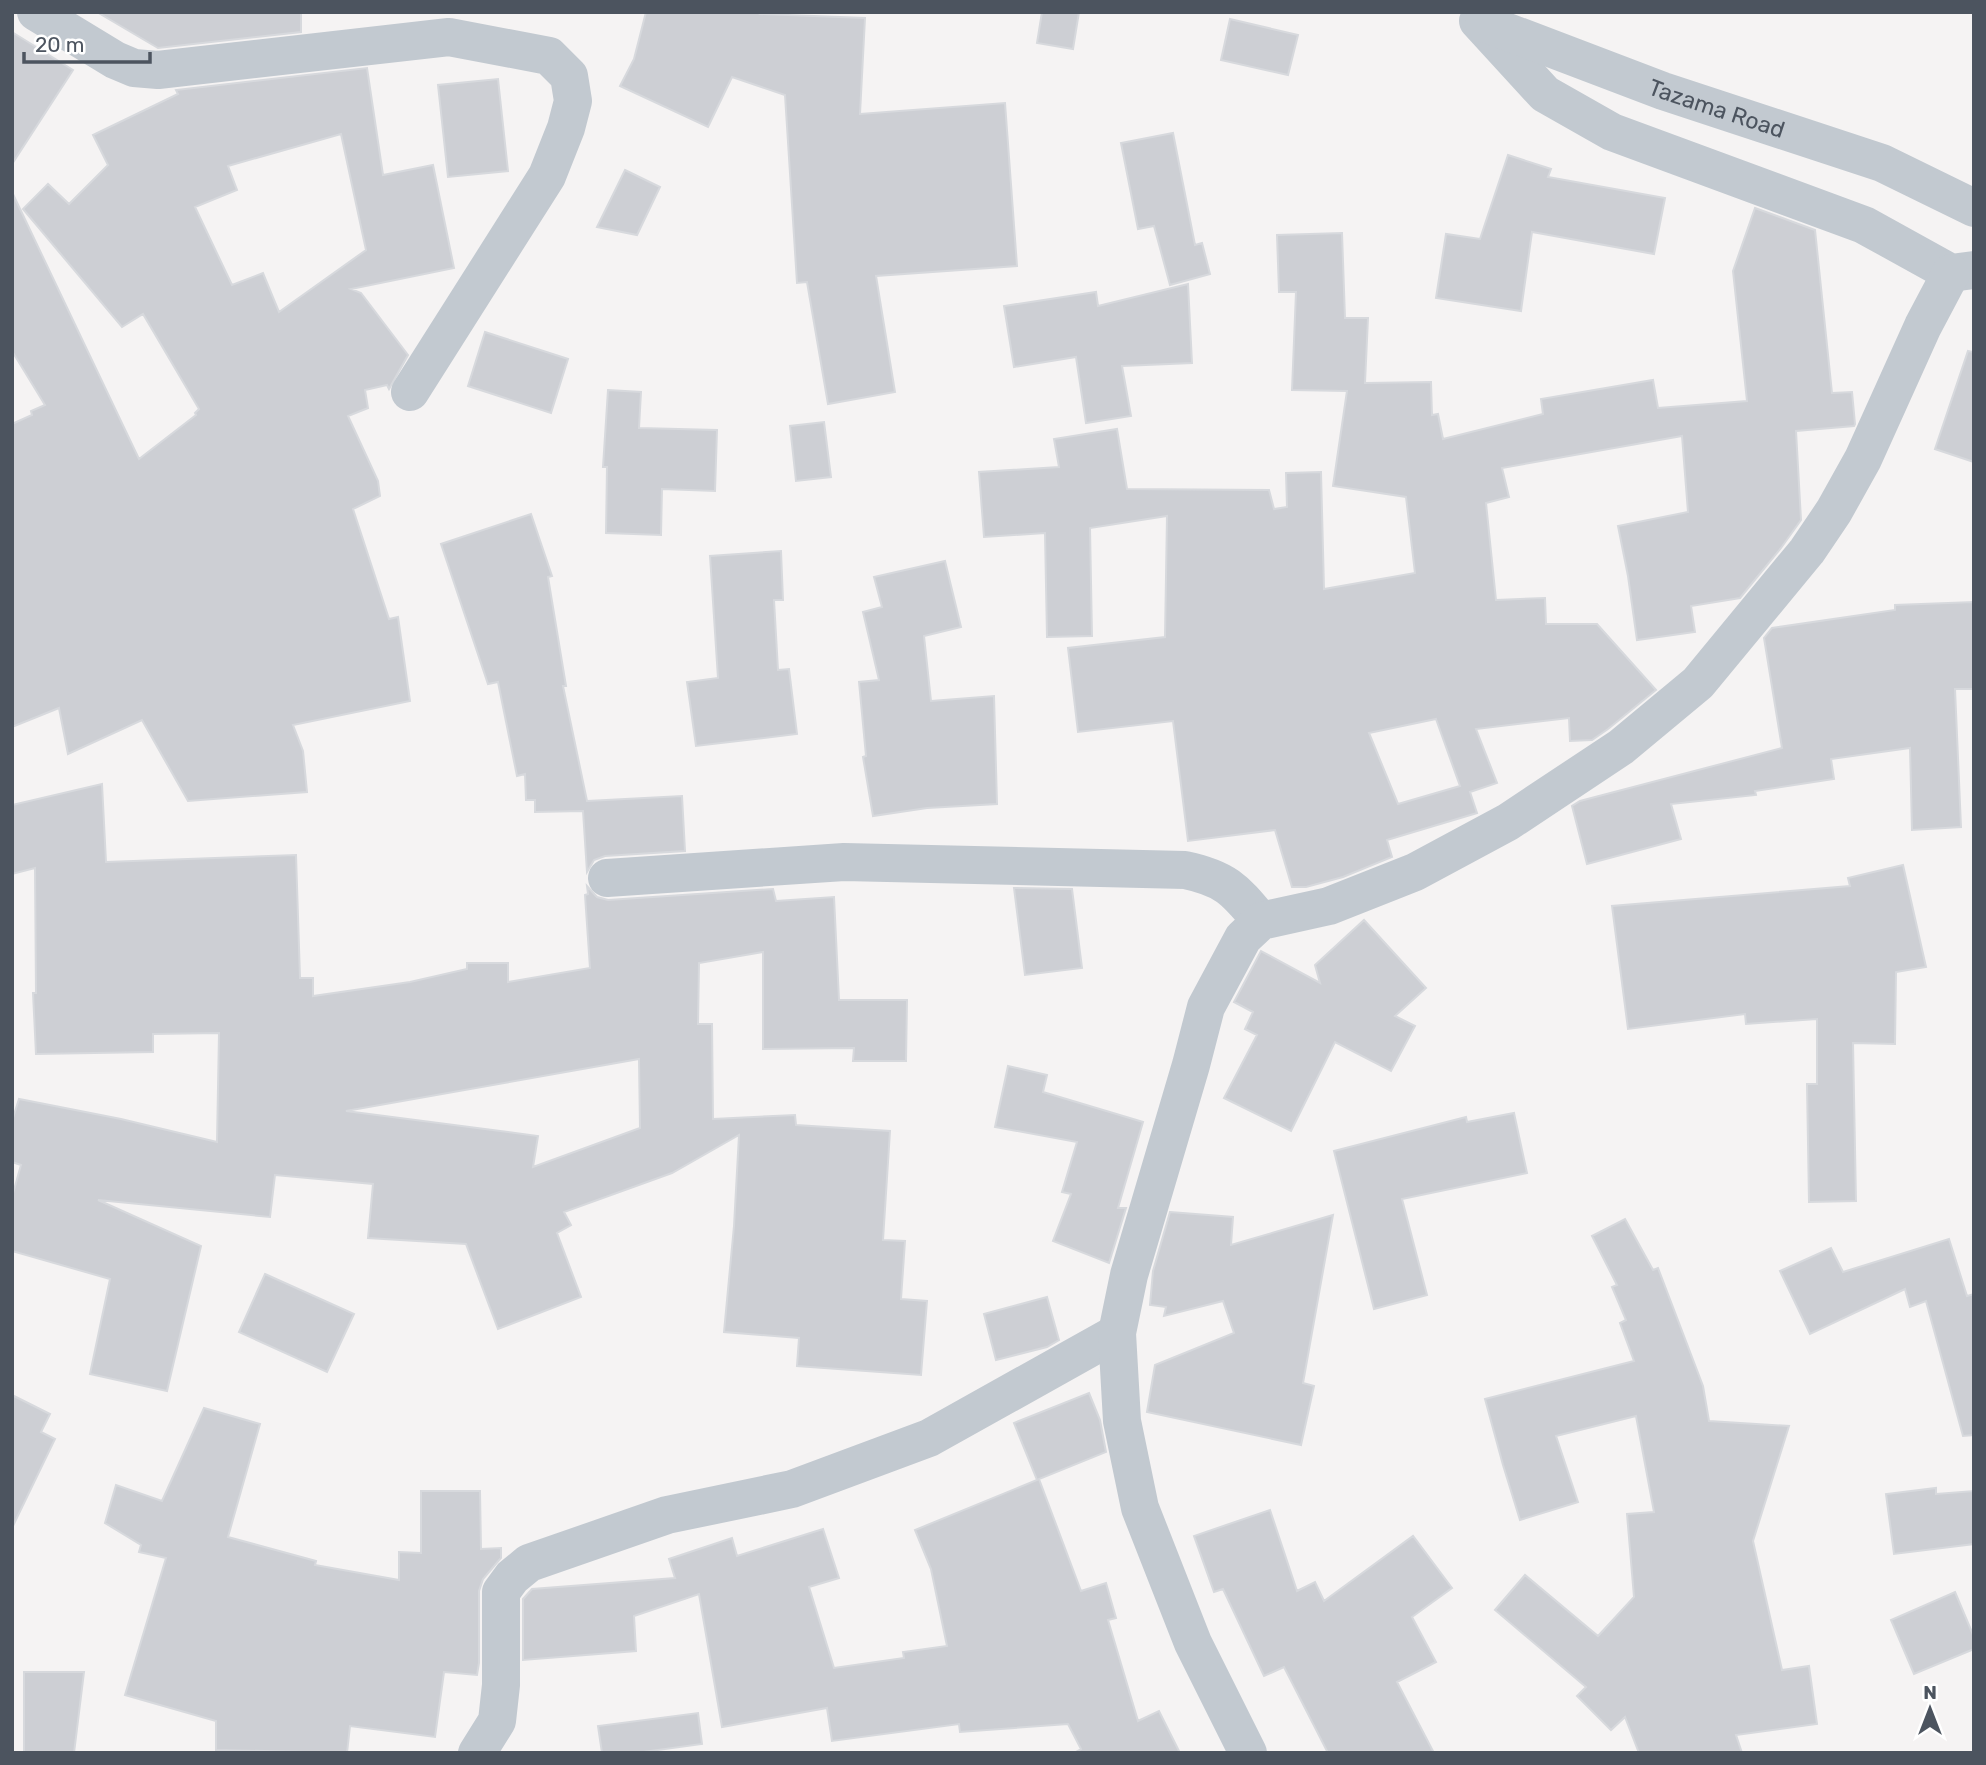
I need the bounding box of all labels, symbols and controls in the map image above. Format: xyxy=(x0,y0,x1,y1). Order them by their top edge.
scale bar xyxy=(24,21,150,65)
text: 20 m xyxy=(35,32,84,57)
street label: Tazama Road xyxy=(1645,73,1788,144)
north arrow xyxy=(1895,1674,1965,1744)
text: N xyxy=(1923,1681,1937,1704)

